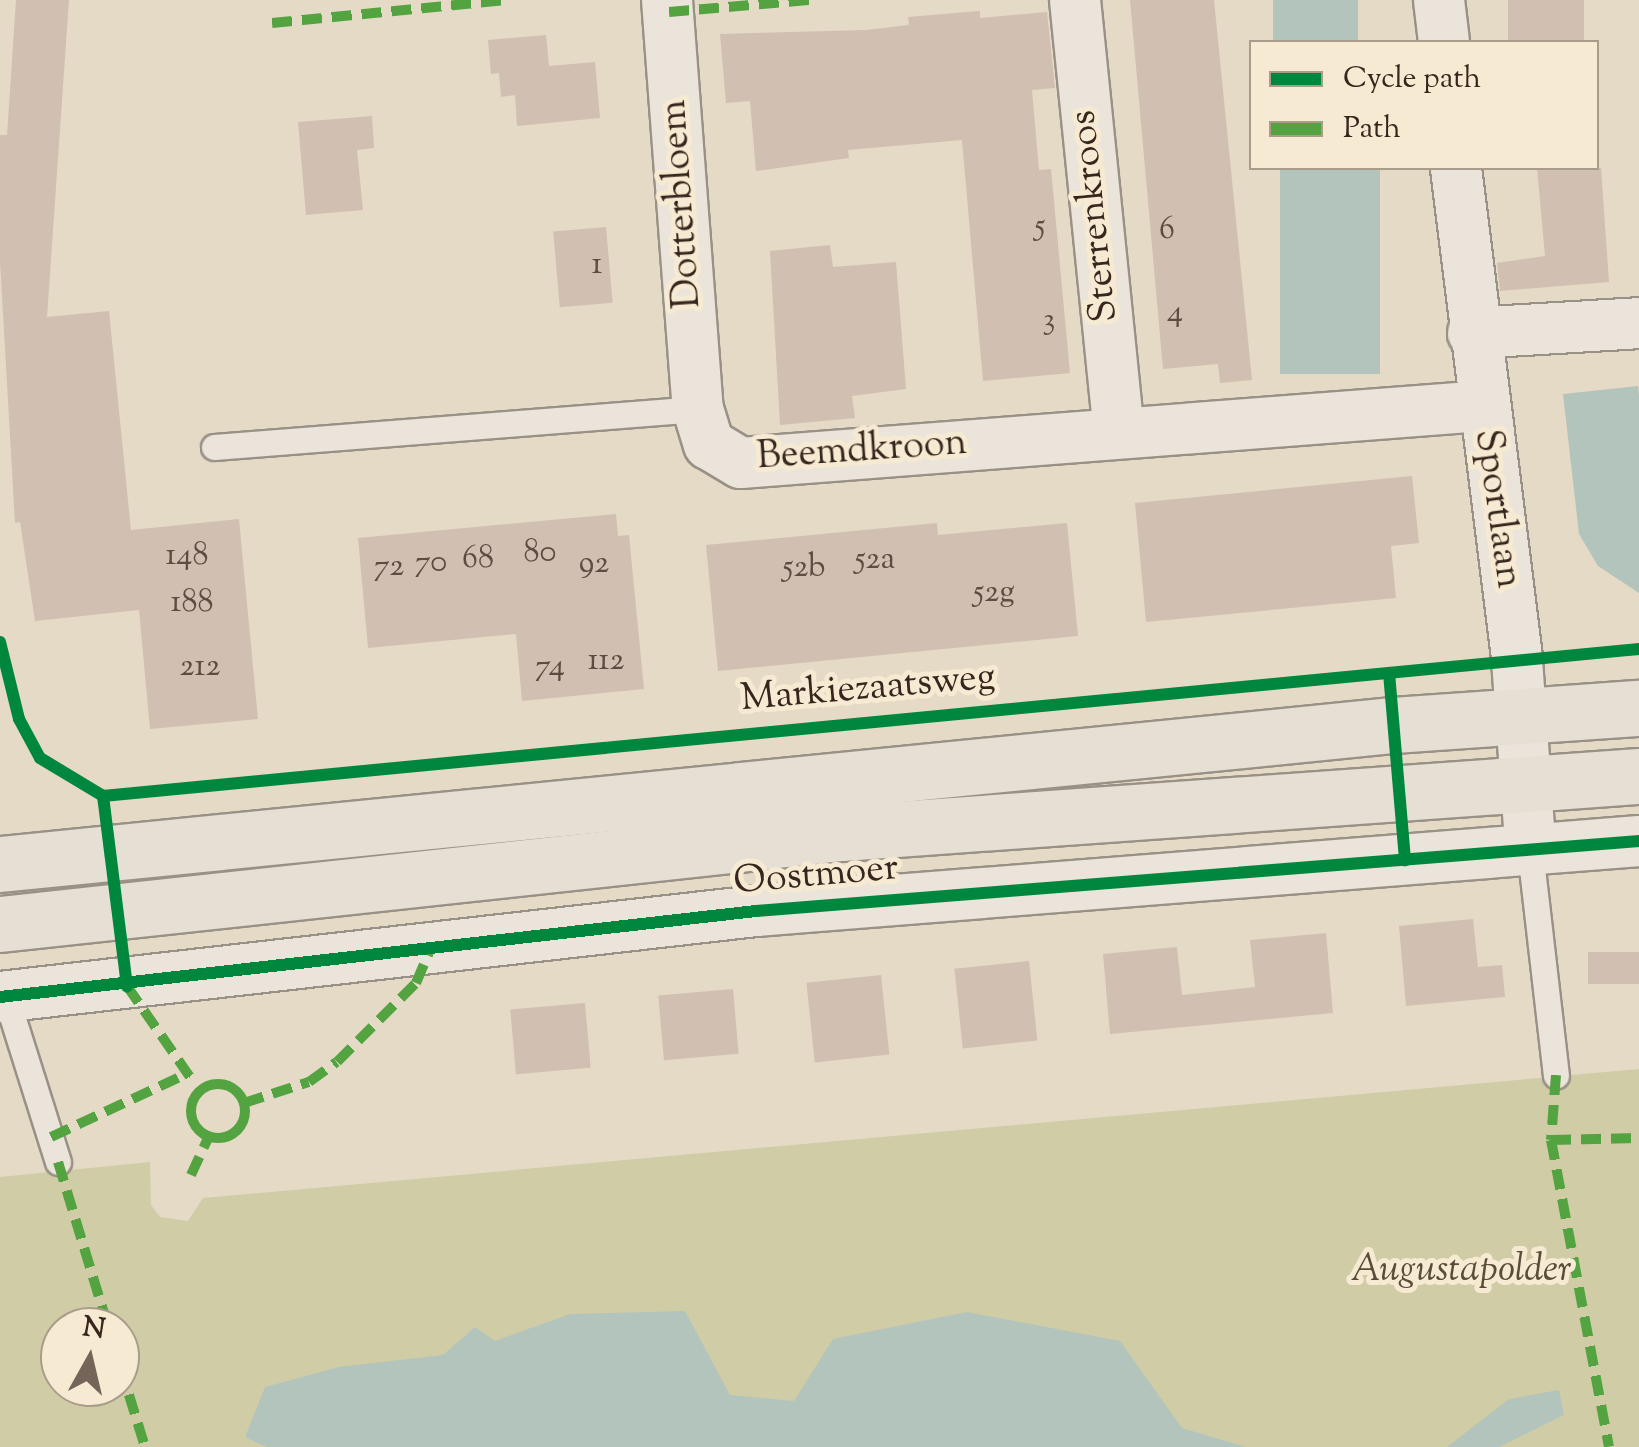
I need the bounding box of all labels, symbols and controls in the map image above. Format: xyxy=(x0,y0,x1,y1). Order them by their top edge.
legend xyxy=(1249,40,1599,170)
text: Cycle path xyxy=(1343,58,1481,101)
street label: Dotterbloem xyxy=(653,98,713,310)
street label: Sterrenkroos xyxy=(1062,108,1130,324)
text: Path xyxy=(1343,108,1401,151)
house number: 5 xyxy=(1035,208,1045,246)
house number: 6 xyxy=(1159,211,1175,249)
house number: 1 xyxy=(592,246,602,284)
house number: 4 xyxy=(1167,294,1183,332)
house number: 3 xyxy=(1043,302,1055,340)
street label: Beemdkroon xyxy=(755,422,969,482)
street label: Sportlaan xyxy=(1462,427,1530,591)
house number: 80 xyxy=(524,534,556,572)
house number: 148 xyxy=(165,537,209,575)
house number: 68 xyxy=(462,540,494,578)
house number: 52a xyxy=(855,541,895,579)
house number: 70 xyxy=(415,544,447,582)
house number: 92 xyxy=(579,545,609,583)
house number: 72 xyxy=(374,548,404,586)
house number: 52b xyxy=(782,549,826,587)
house number: 52g xyxy=(973,574,1015,612)
house number: 188 xyxy=(171,584,213,622)
house number: 112 xyxy=(588,642,624,680)
house number: 212 xyxy=(180,648,220,686)
house number: 74 xyxy=(535,648,565,686)
street label: Markiezaatsweg xyxy=(739,656,997,724)
street label: Oostmoer xyxy=(732,847,900,907)
park label: Augustapolder xyxy=(1351,1249,1571,1295)
north arrow xyxy=(40,1307,140,1407)
text: N xyxy=(80,1308,108,1351)

